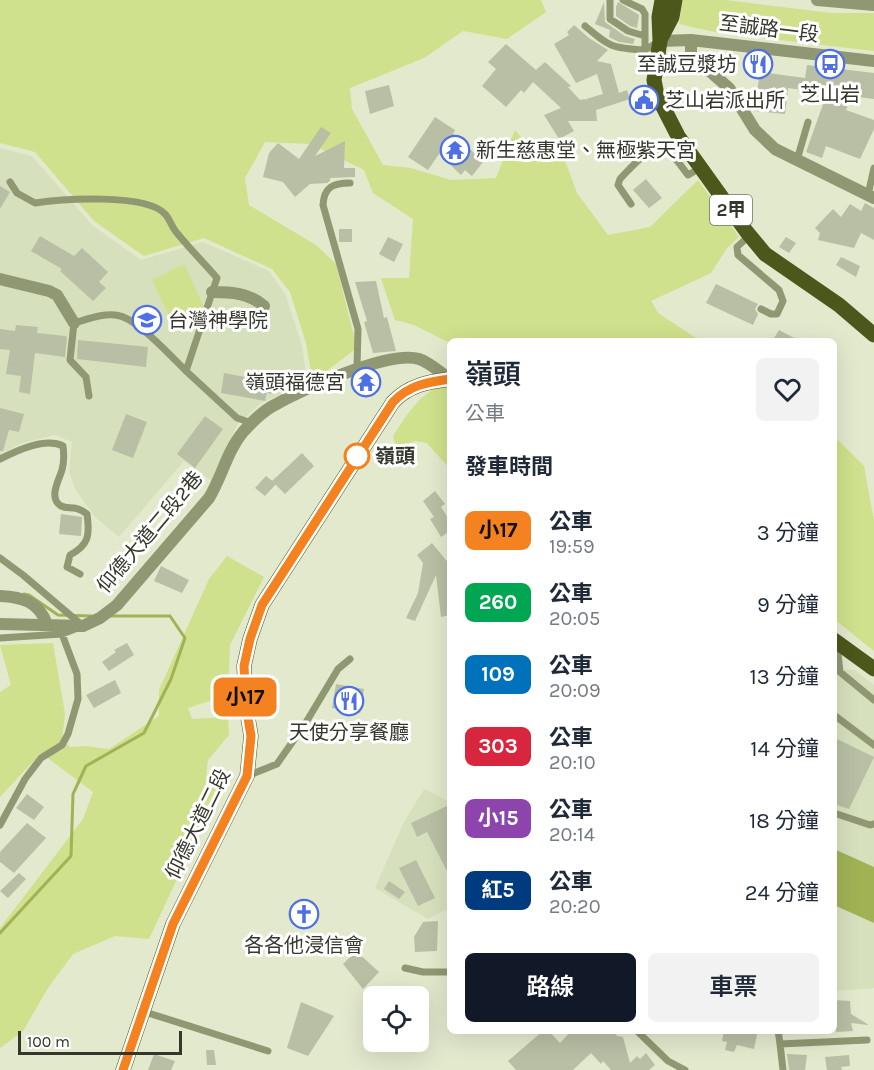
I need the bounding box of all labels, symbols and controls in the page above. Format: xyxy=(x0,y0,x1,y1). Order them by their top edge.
street label: 至誠路一段 xyxy=(718,11,820,47)
restaurant icon: 至誠豆漿坊 xyxy=(742,48,774,80)
bus stop icon: 芝山岩 xyxy=(814,48,846,80)
place label: 至誠豆漿坊 xyxy=(637,53,737,76)
place label: 芝山岩 xyxy=(800,83,860,106)
public building icon: 芝山岩派出所 xyxy=(628,84,660,116)
place label: 芝山岩派出所 xyxy=(665,89,785,112)
temple icon: 新生慈惠堂、無極紫天宮 xyxy=(439,134,471,166)
place label: 新生慈惠堂、無極紫天宮 xyxy=(476,139,696,162)
road number: 2甲 xyxy=(710,195,752,225)
school or university icon: 台灣神學院 xyxy=(131,304,163,336)
place label: 台灣神學院 xyxy=(168,309,268,332)
text: 嶺頭 xyxy=(465,358,521,391)
button: heart xyxy=(756,358,819,421)
temple icon: 嶺頭福德宮 xyxy=(350,366,382,398)
place label: 嶺頭福德宮 xyxy=(245,371,345,394)
text: 公車 xyxy=(465,402,505,425)
marker: 嶺頭 xyxy=(344,443,370,469)
place label: 嶺頭 xyxy=(375,445,415,468)
text: 發車時間 xyxy=(465,454,553,480)
street label: 仰德大道二段2巷 xyxy=(92,467,208,597)
text: 公車 xyxy=(549,509,593,535)
text: 小17 xyxy=(479,518,517,542)
text: 3 分鐘 xyxy=(757,520,819,546)
text: 19:59 xyxy=(549,535,595,558)
text: 公車 xyxy=(549,581,593,607)
text: 260 xyxy=(479,590,517,614)
text: 9 分鐘 xyxy=(757,592,819,618)
text: 20:05 xyxy=(549,607,600,630)
text: 公車 xyxy=(549,653,593,679)
text: 109 xyxy=(481,662,515,686)
text: 13 分鐘 xyxy=(750,664,819,690)
line badge: 小17 xyxy=(210,678,280,716)
text: 20:09 xyxy=(549,679,601,702)
text: 小17 xyxy=(226,685,264,709)
restaurant icon: 天使分享餐廳 xyxy=(333,685,365,717)
place label: 天使分享餐廳 xyxy=(289,721,409,744)
text: 公車 xyxy=(549,725,593,751)
text: 303 xyxy=(478,734,518,758)
text: 14 分鐘 xyxy=(750,736,819,762)
text: 20:10 xyxy=(549,751,596,774)
street label: 仰德大道二段 xyxy=(161,765,235,883)
text: 公車 xyxy=(549,797,593,823)
text: 小15 xyxy=(478,806,518,830)
text: 18 分鐘 xyxy=(749,808,819,834)
text: 20:14 xyxy=(549,823,595,846)
text: 公車 xyxy=(549,869,593,895)
text: 紅5 xyxy=(481,878,515,902)
text: 24 分鐘 xyxy=(745,880,819,906)
text: 20:20 xyxy=(549,895,601,918)
church icon: 各各他浸信會 xyxy=(288,898,320,930)
place label: 各各他浸信會 xyxy=(244,934,364,957)
button: 路線 xyxy=(465,953,636,1022)
button: 車票 xyxy=(648,953,819,1022)
map controls xyxy=(363,986,429,1052)
button: locate xyxy=(363,986,429,1052)
scale bar xyxy=(18,1028,182,1056)
text: 100 m xyxy=(27,1032,70,1051)

